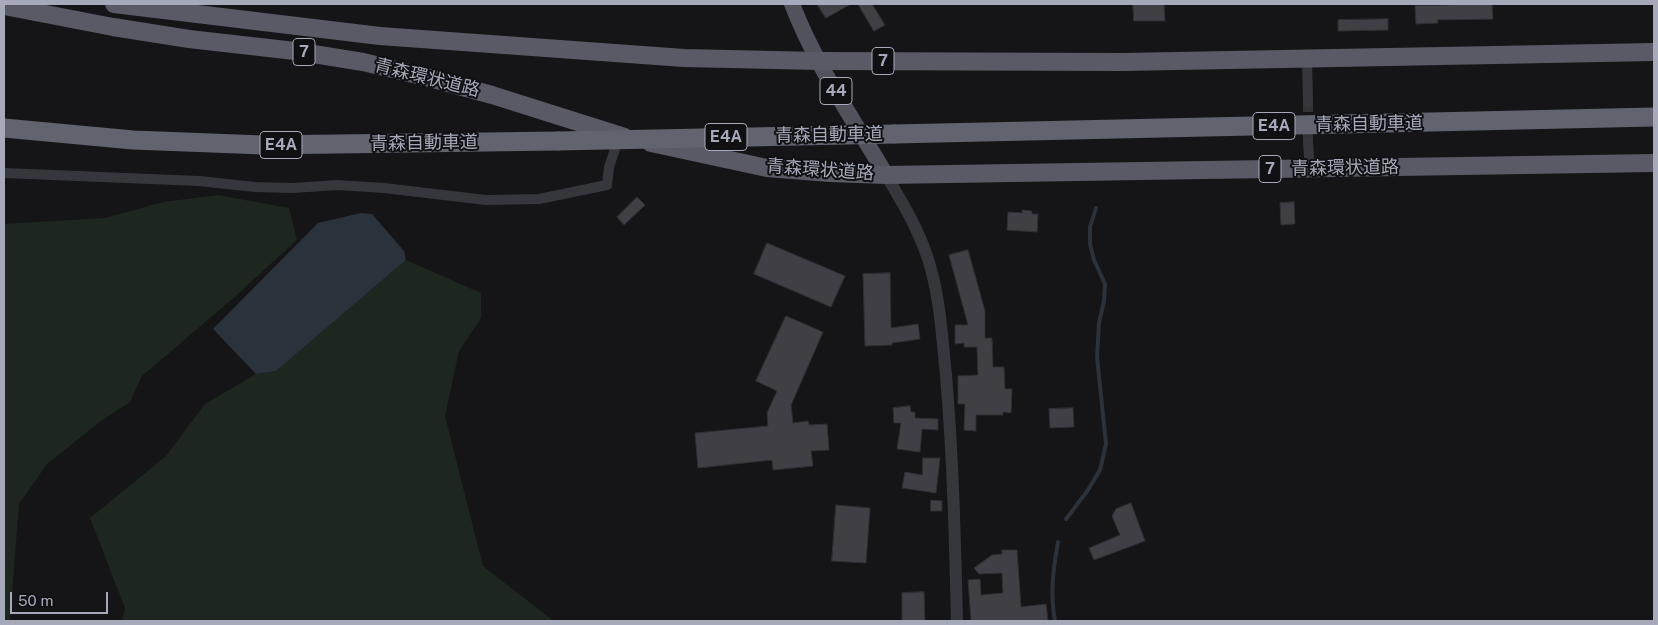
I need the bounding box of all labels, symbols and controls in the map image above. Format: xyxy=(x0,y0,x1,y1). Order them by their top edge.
road number: 7 xyxy=(293,38,315,66)
road number: 7 xyxy=(872,48,894,74)
street label: 青森環状道路 xyxy=(372,54,482,102)
road number: 44 xyxy=(820,78,852,104)
road number: E4A xyxy=(1253,112,1295,140)
street label: 青森自動車道 xyxy=(1315,112,1423,136)
street label: 青森自動車道 xyxy=(775,123,883,147)
road number: E4A xyxy=(705,124,747,150)
street label: 青森自動車道 xyxy=(370,131,478,155)
road number: E4A xyxy=(260,132,302,158)
street label: 青森環状道路 xyxy=(765,155,875,185)
road number: 7 xyxy=(1259,156,1281,182)
street label: 青森環状道路 xyxy=(1291,156,1399,180)
scale bar xyxy=(12,582,110,614)
text: 50 m xyxy=(18,592,53,609)

